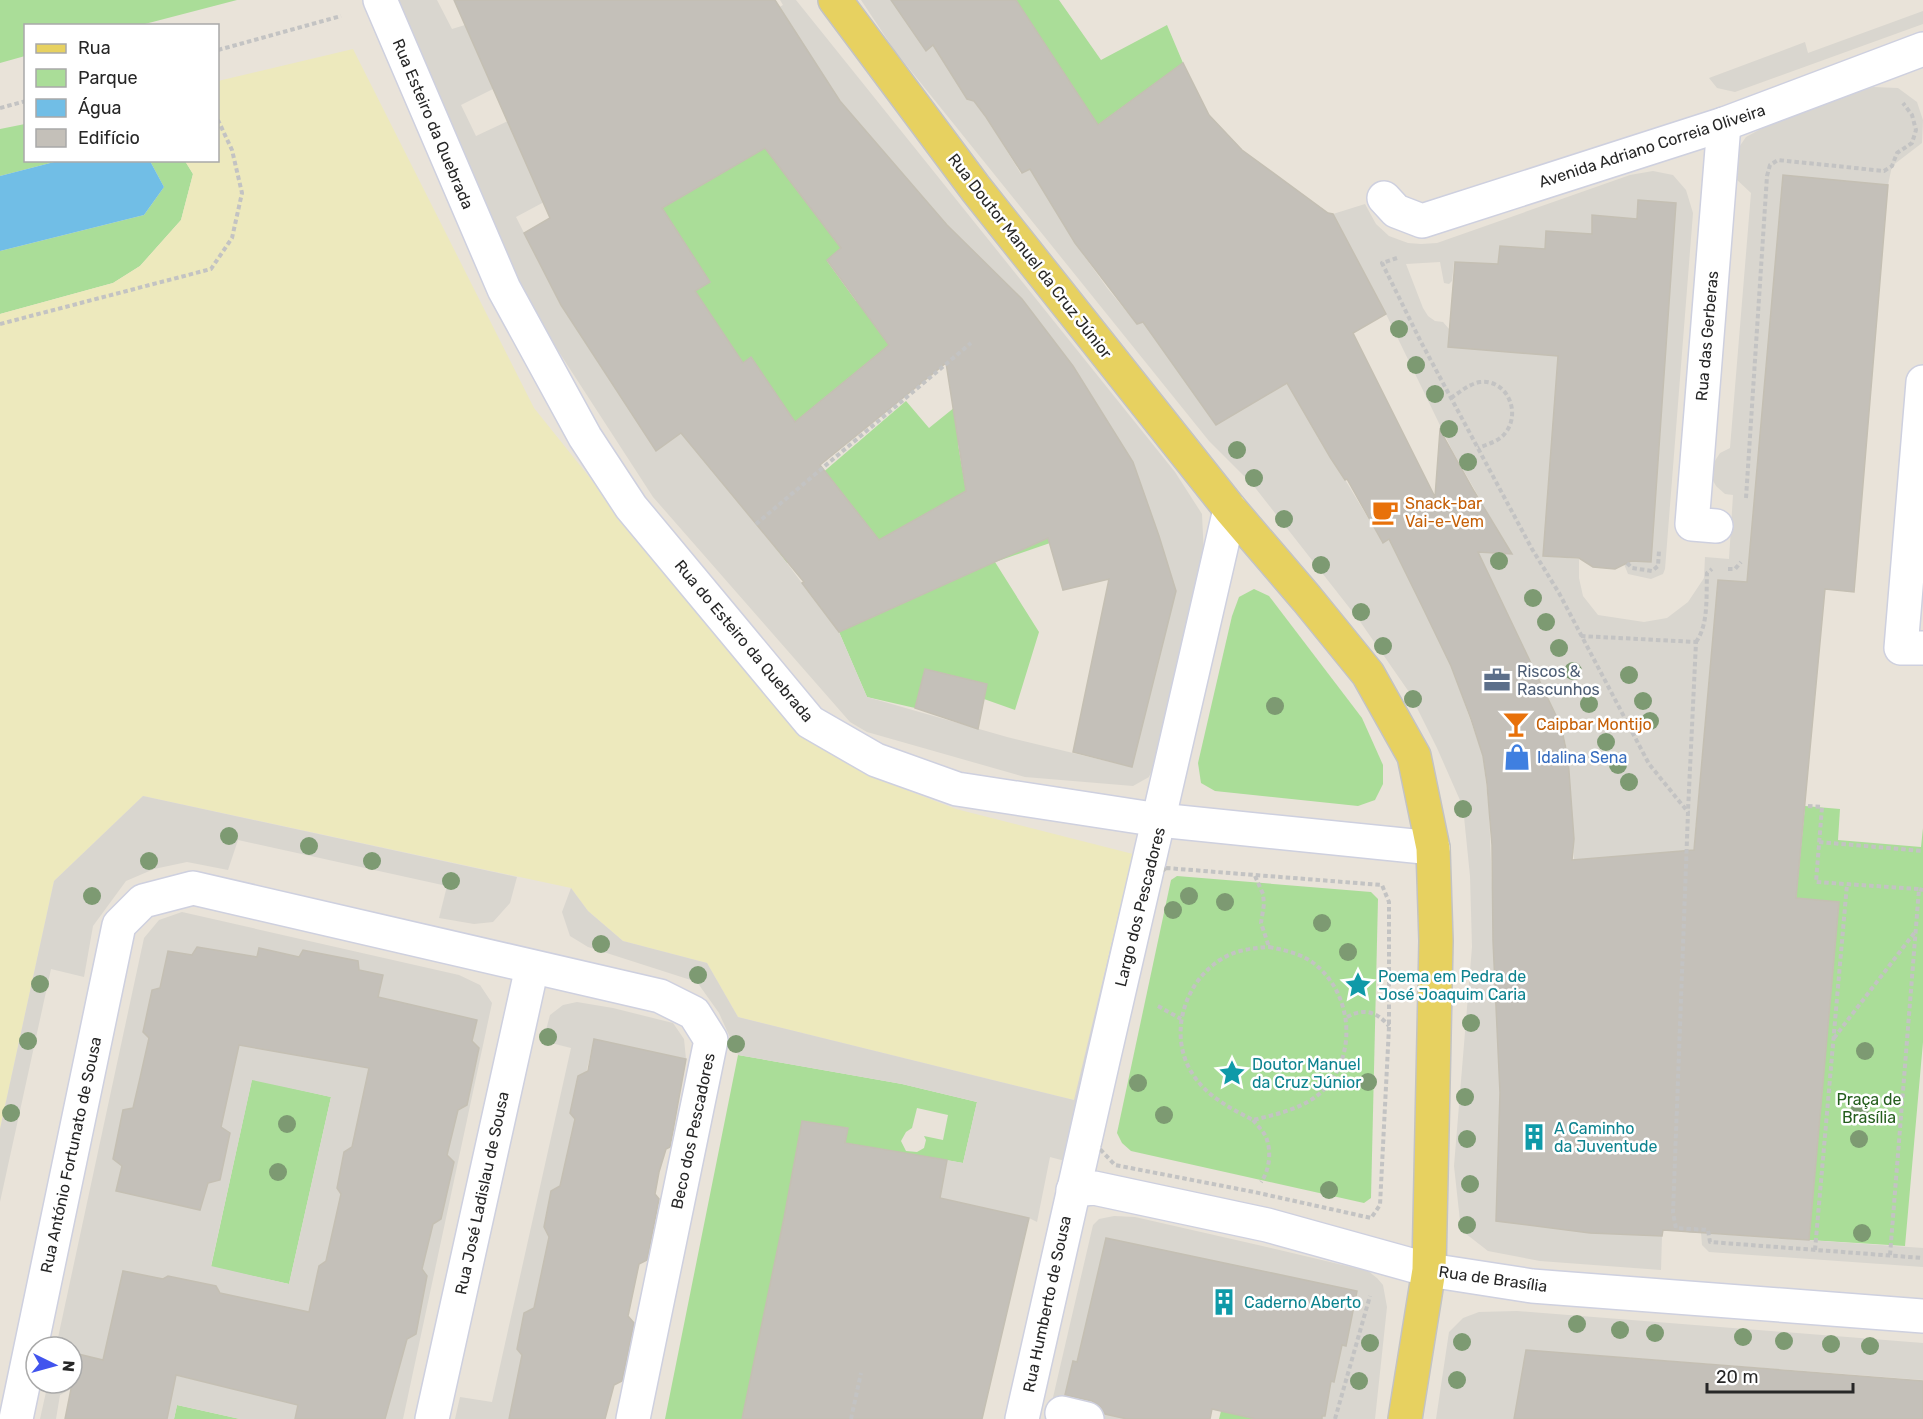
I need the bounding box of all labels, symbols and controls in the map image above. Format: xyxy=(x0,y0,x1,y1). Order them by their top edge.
legend xyxy=(24,24,219,162)
street label: Rua Esteiro da Quebrada xyxy=(388,36,478,212)
text: Rua xyxy=(78,37,111,59)
text: Parque xyxy=(78,67,138,89)
text: Água xyxy=(78,97,121,119)
street label: Avenida Adriano Correia Oliveira xyxy=(1536,100,1768,192)
text: Edifício xyxy=(78,127,140,149)
street label: Rua Doutor Manuel da Cruz Júnior xyxy=(944,150,1116,362)
street label: Rua das Gerberas xyxy=(1692,270,1722,402)
place label: Snack-bar Vai-e-Vem xyxy=(1405,494,1484,531)
cafe icon: Snack-bar Vai-e-Vem xyxy=(1370,497,1400,527)
street label: Rua do Esteiro da Quebrada xyxy=(671,556,817,726)
place label: Riscos & Rascunhos xyxy=(1517,662,1600,699)
office icon: Riscos & Rascunhos xyxy=(1482,665,1512,695)
bar icon: Caipbar Montijo xyxy=(1501,709,1531,739)
place label: Caipbar Montijo xyxy=(1536,715,1652,734)
shop icon: Idalina Sena xyxy=(1502,742,1532,772)
place label: Idalina Sena xyxy=(1537,748,1627,767)
street label: Largo dos Pescadores xyxy=(1111,825,1169,989)
place label: Poema em Pedra de José Joaquim Caria xyxy=(1378,967,1526,1004)
place icon: Poema em Pedra de José Joaquim Caria xyxy=(1343,970,1373,1000)
street label: Rua António Fortunato de Sousa xyxy=(37,1035,105,1275)
street label: Beco dos Pescadores xyxy=(667,1051,719,1211)
place label: Doutor Manuel da Cruz Júnior xyxy=(1252,1055,1361,1092)
place icon: Doutor Manuel da Cruz Júnior xyxy=(1217,1058,1247,1088)
street label: Rua José Ladislau de Sousa xyxy=(451,1090,513,1296)
park label: Praça de Brasília xyxy=(1836,1090,1902,1127)
place label: A Caminho da Juventude xyxy=(1554,1119,1657,1156)
building icon: A Caminho da Juventude xyxy=(1519,1122,1549,1152)
street label: Rua Humberto de Sousa xyxy=(1019,1214,1075,1394)
street label: Rua de Brasília xyxy=(1437,1262,1549,1296)
building icon: Caderno Aberto xyxy=(1209,1287,1239,1317)
place label: Caderno Aberto xyxy=(1244,1293,1361,1312)
north arrow xyxy=(24,1335,84,1395)
scale bar xyxy=(1707,1356,1852,1394)
text: N xyxy=(58,1360,78,1373)
text: 20 m xyxy=(1716,1366,1758,1388)

